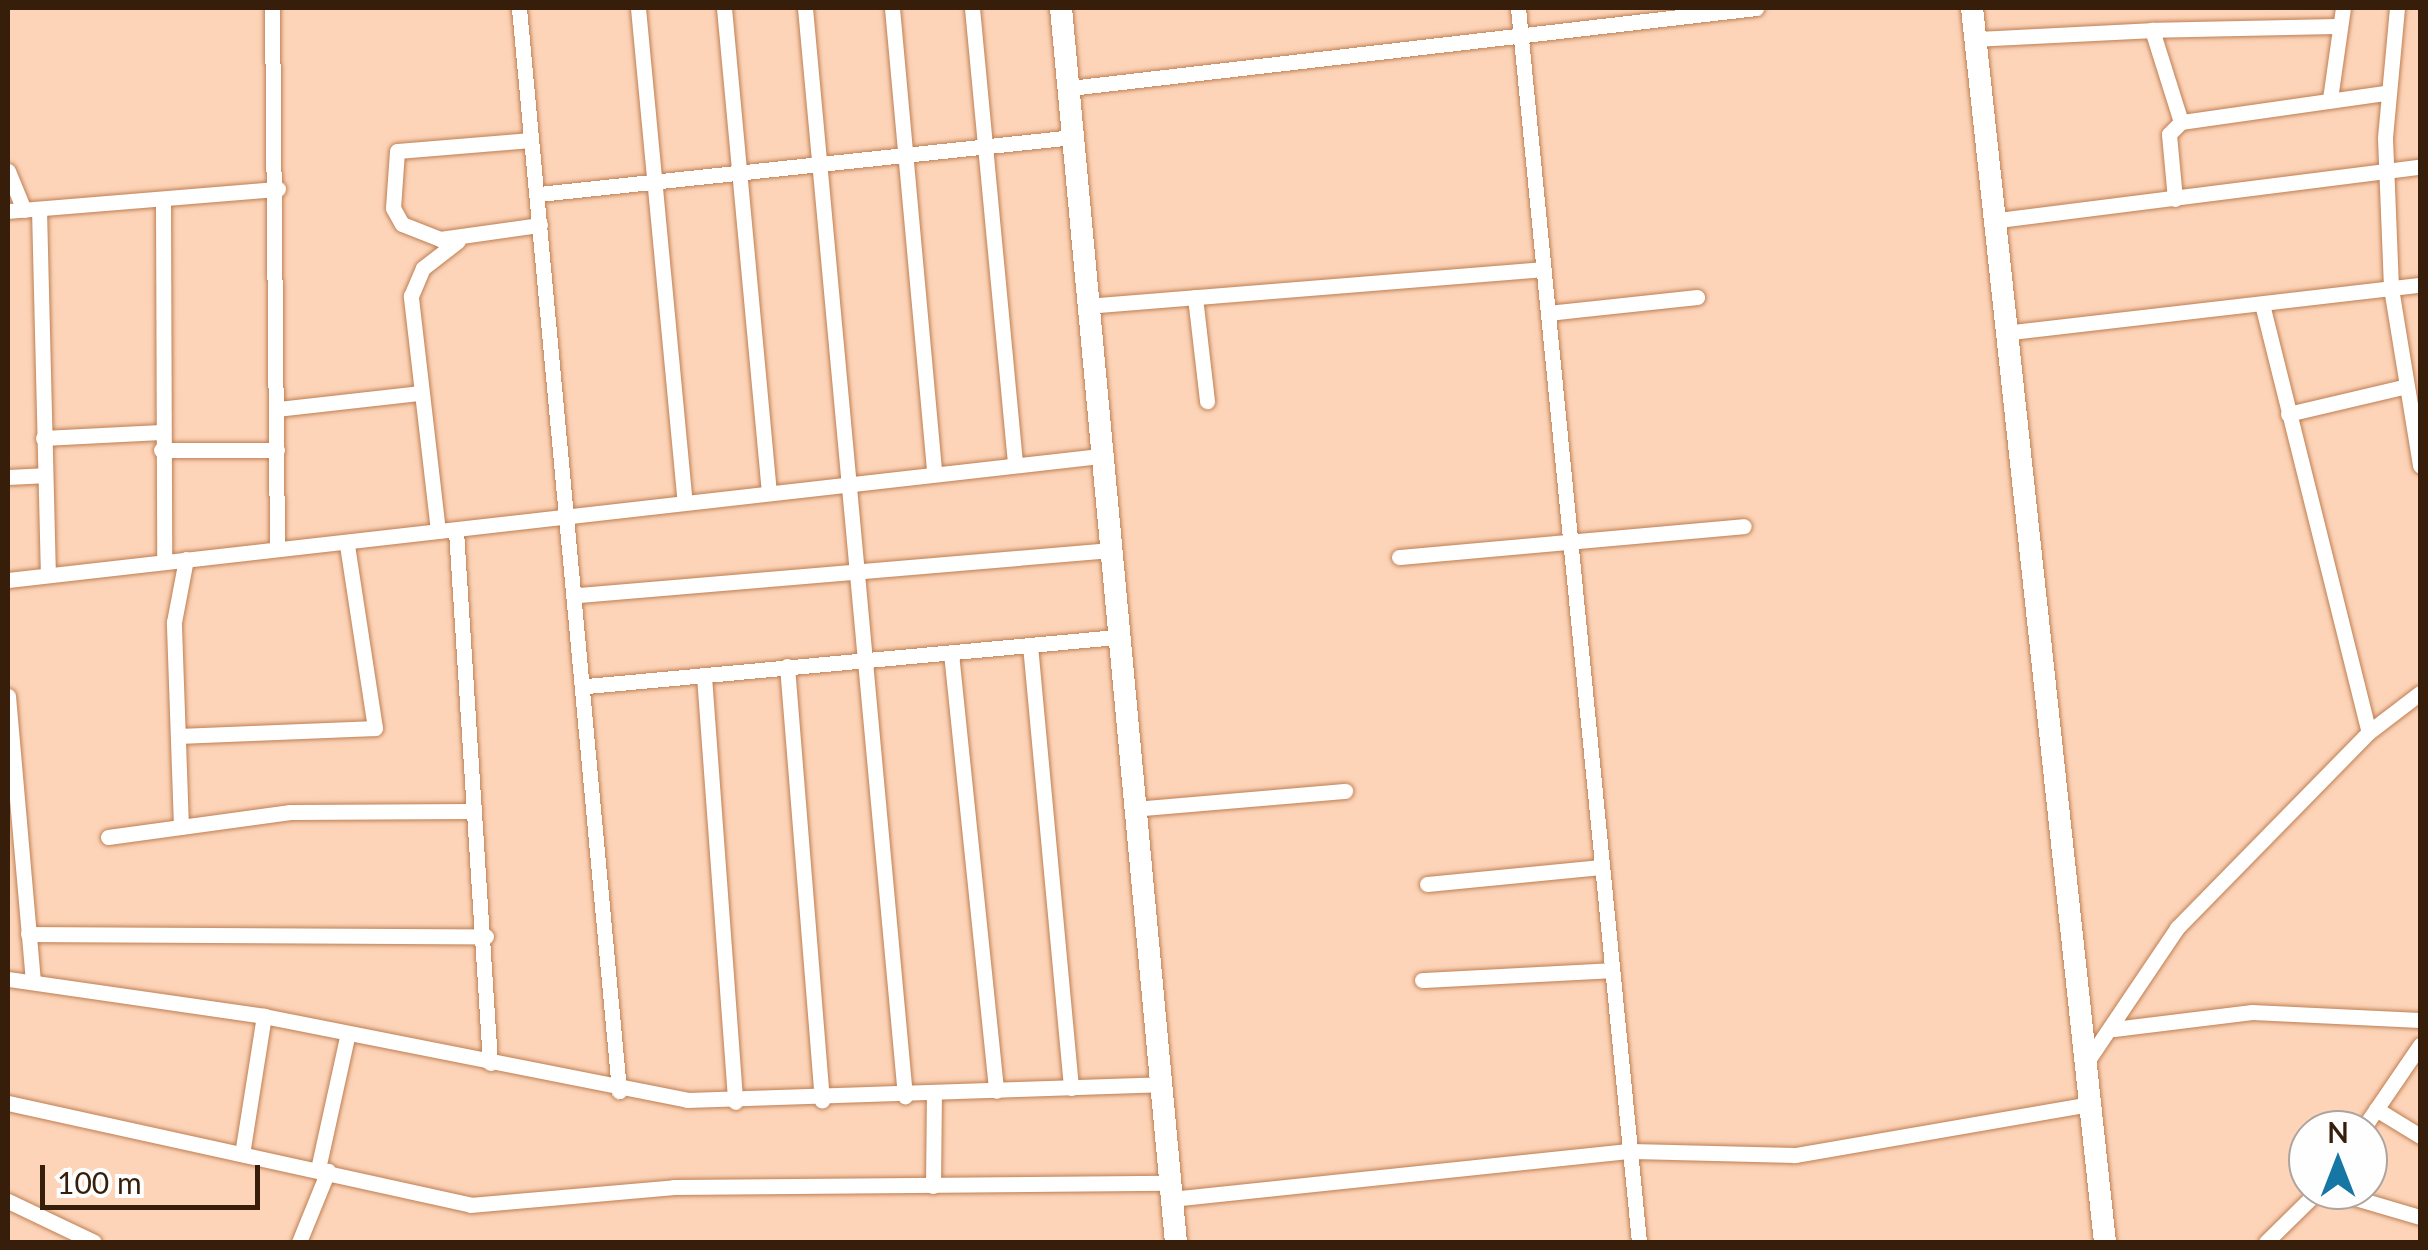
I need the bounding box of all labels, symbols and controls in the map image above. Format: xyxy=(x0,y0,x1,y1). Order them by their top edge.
north arrow xyxy=(2288,1110,2388,1210)
text: N xyxy=(2327,1115,2349,1149)
scale bar xyxy=(45,1145,265,1207)
text: 100 m xyxy=(57,1164,142,1200)

